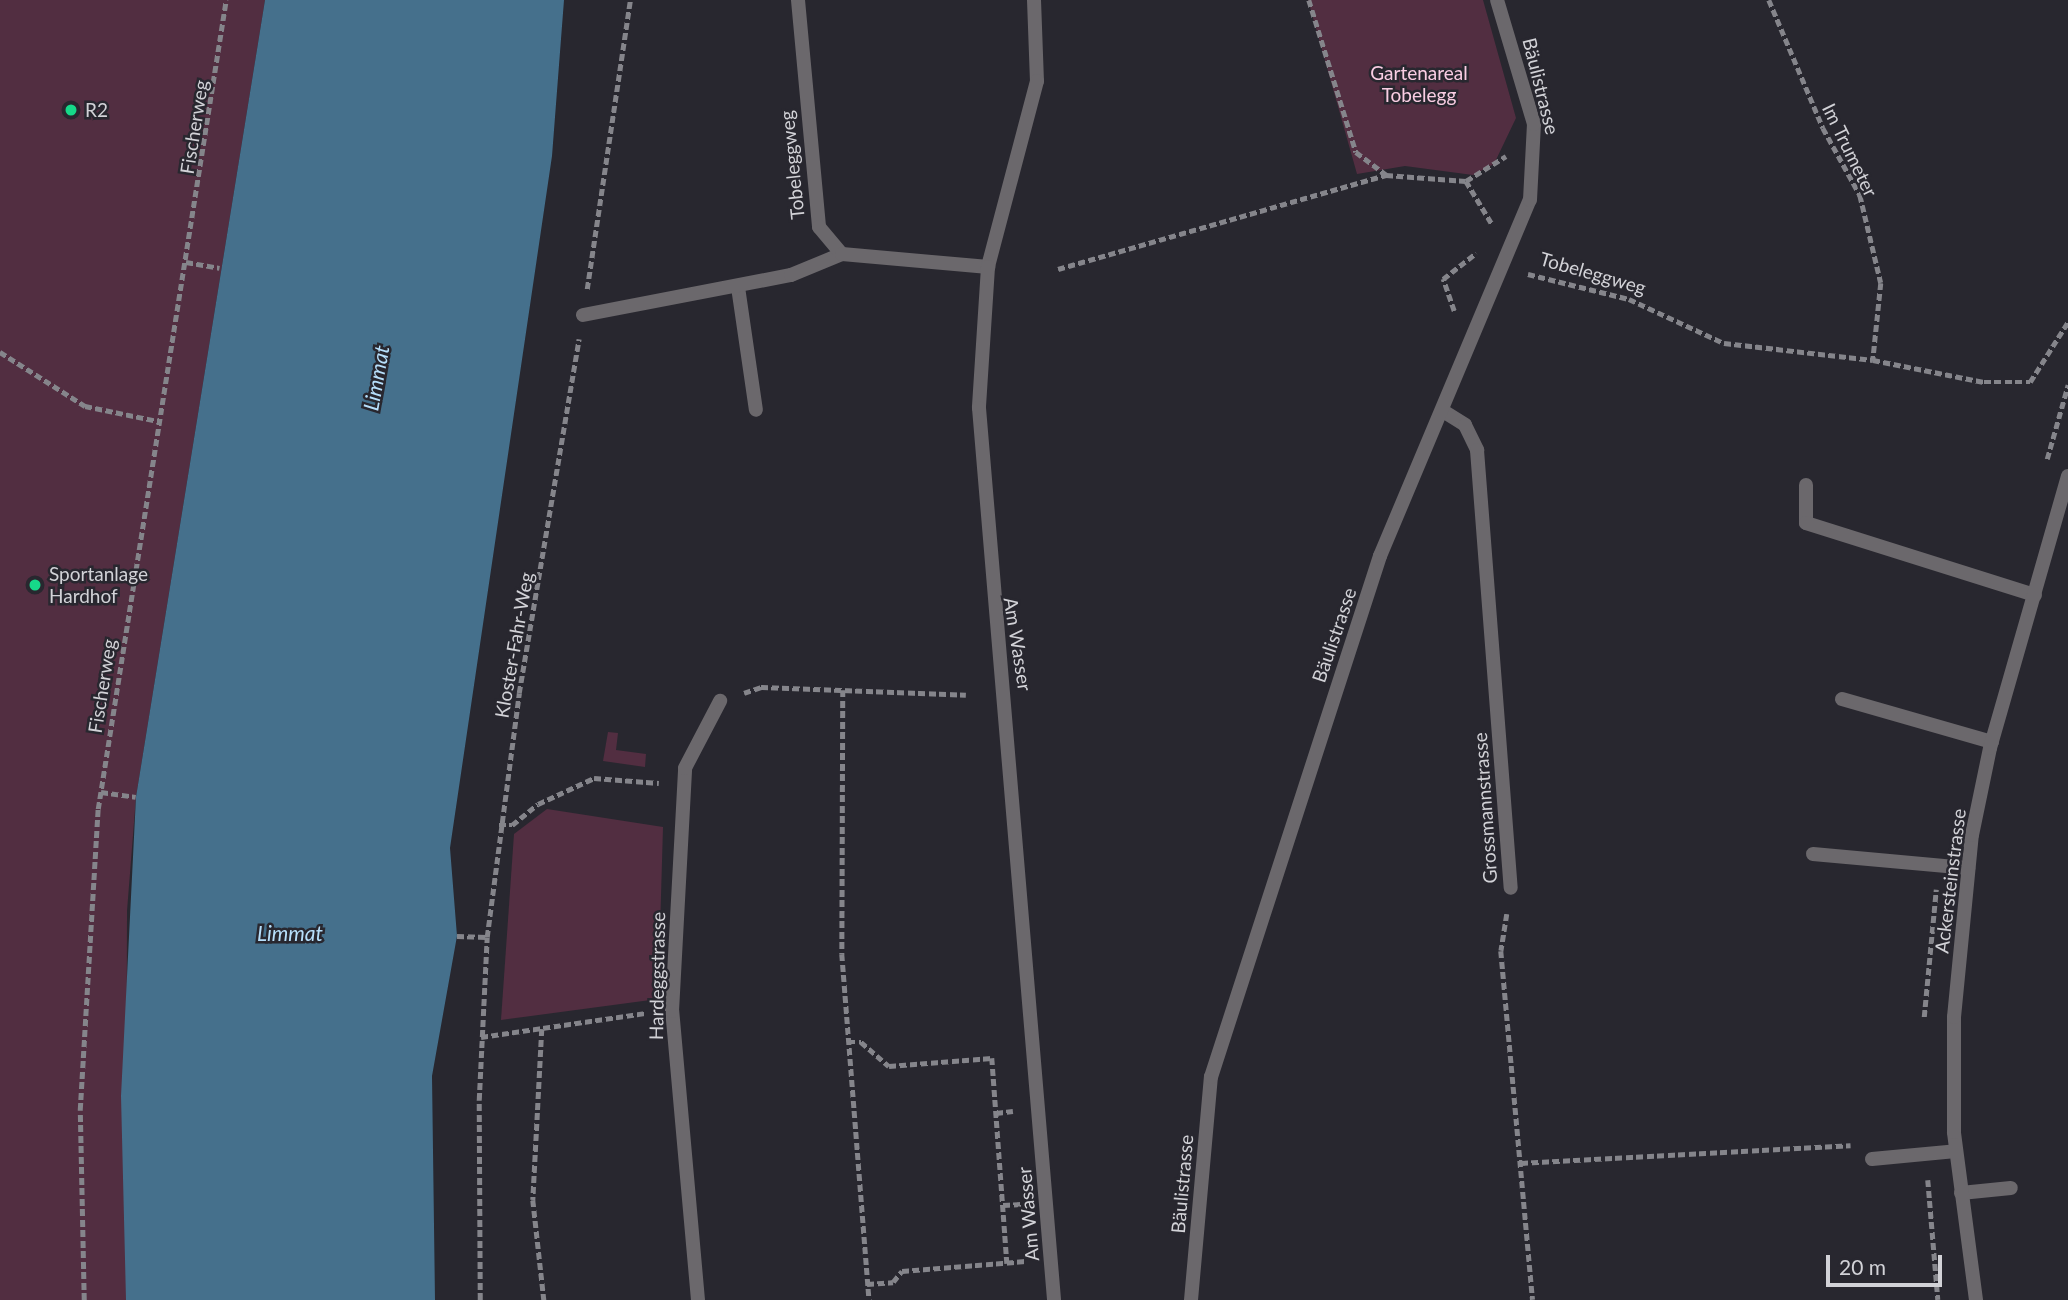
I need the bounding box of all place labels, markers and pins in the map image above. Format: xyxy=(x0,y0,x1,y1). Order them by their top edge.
place label: R2 xyxy=(85,99,108,121)
marker: R2 xyxy=(63,102,79,118)
place label: Sportanlage Hardhof xyxy=(49,563,148,607)
marker: Sportanlage Hardhof xyxy=(27,577,43,593)

